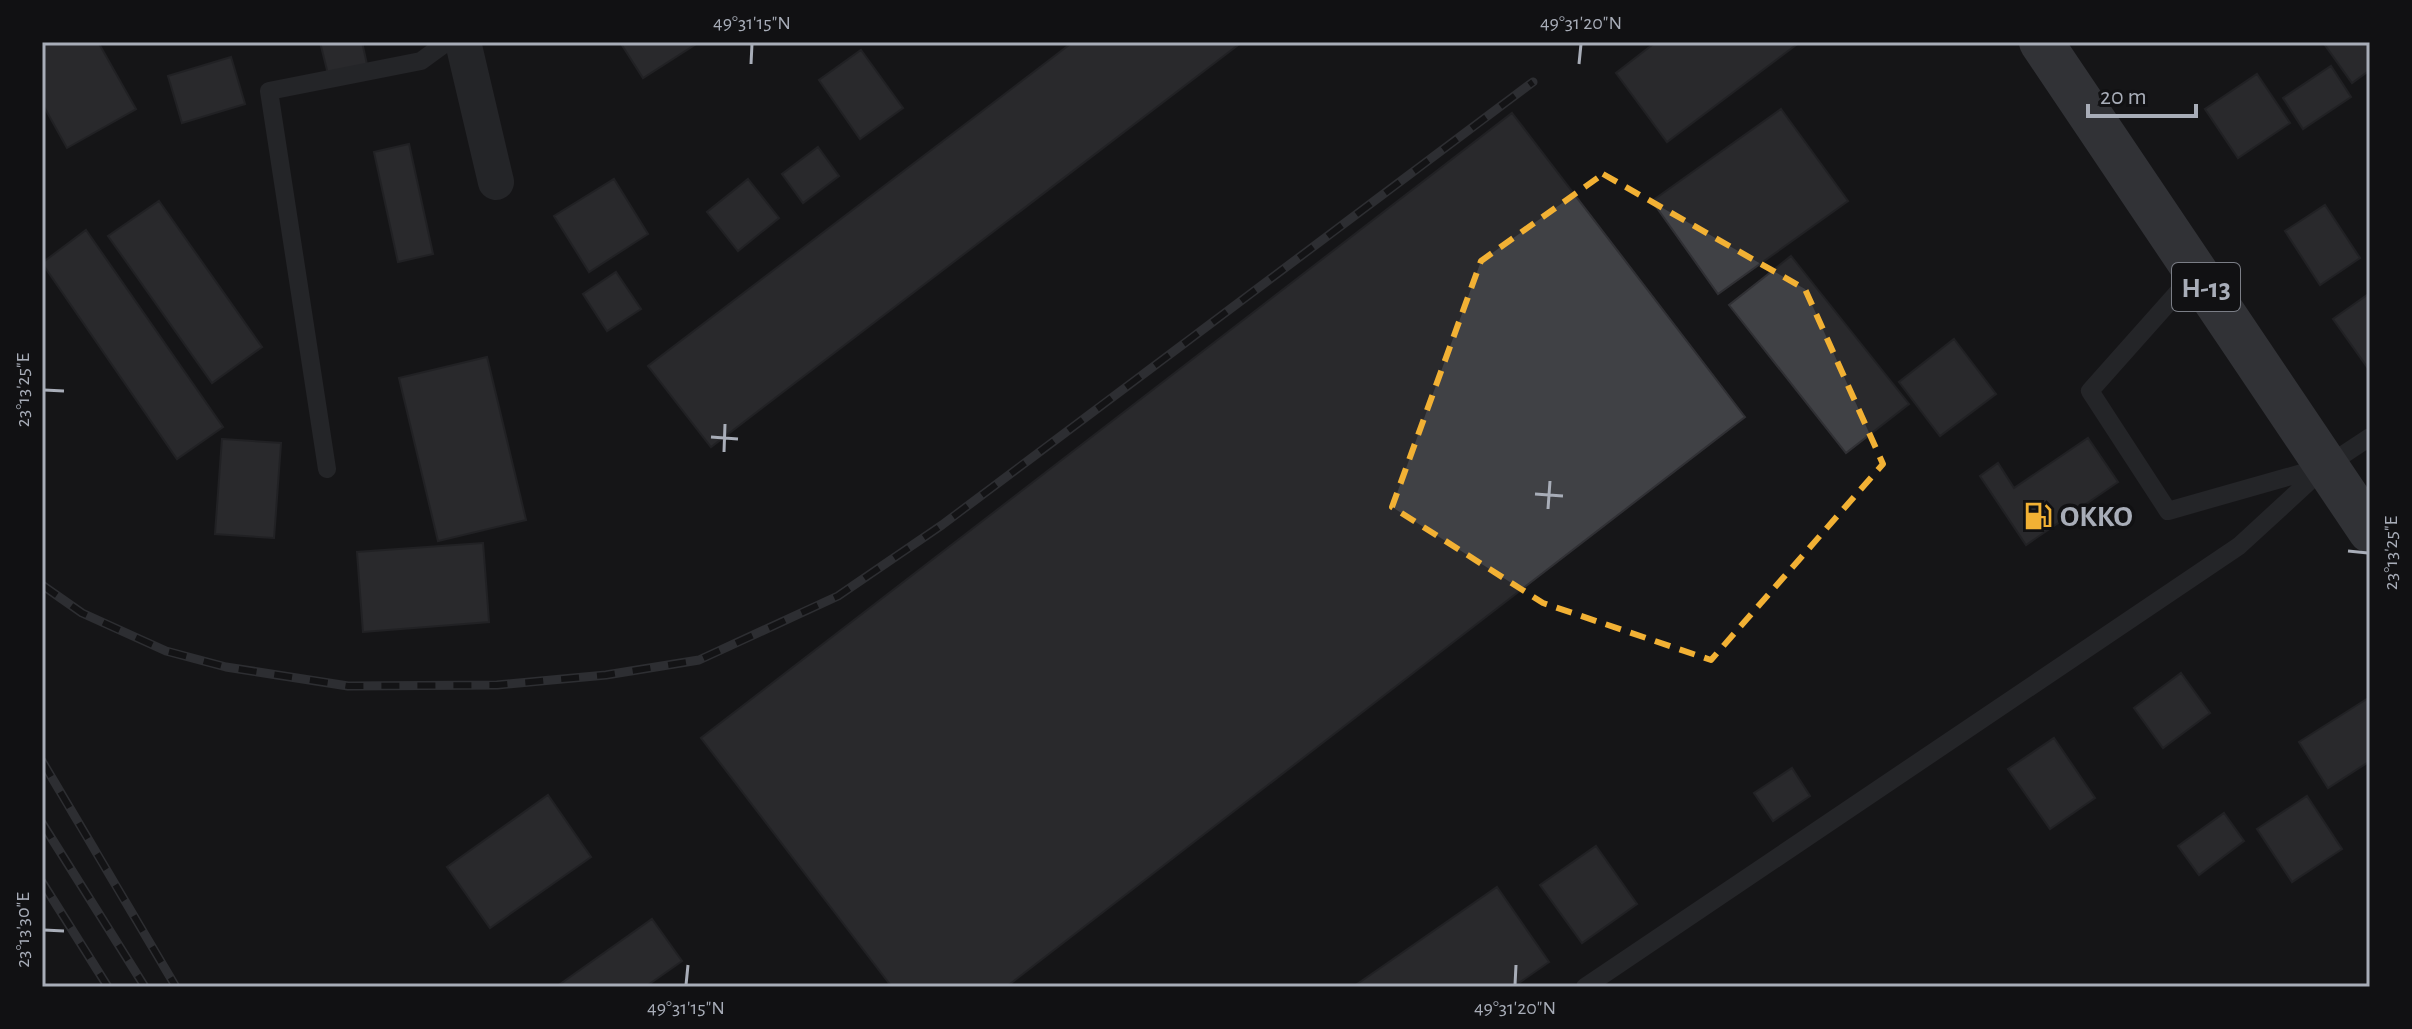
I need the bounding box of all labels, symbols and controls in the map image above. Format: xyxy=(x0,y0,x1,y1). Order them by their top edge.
text: 49°31'15"N xyxy=(713,13,791,33)
text: 49°31'20"N xyxy=(1540,13,1622,33)
scale bar xyxy=(2088,68,2196,118)
text: 20 m xyxy=(2100,85,2147,109)
road number: Н-13 xyxy=(2172,263,2240,311)
text: 23°13'25"E xyxy=(13,352,33,427)
fuel station icon: OKKO xyxy=(2023,501,2053,531)
place label: OKKO xyxy=(2060,502,2133,532)
text: 23°13'25"E xyxy=(2381,515,2401,590)
text: 23°13'30"E xyxy=(13,892,33,968)
text: 49°31'15"N xyxy=(647,998,725,1018)
text: 49°31'20"N xyxy=(1474,998,1556,1018)

